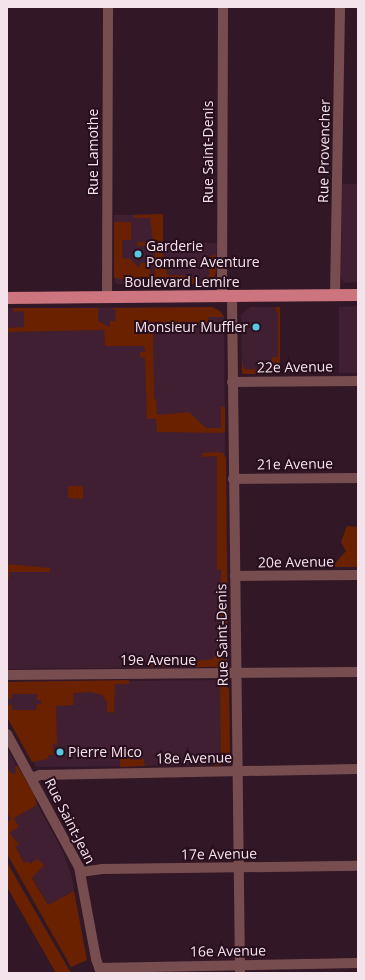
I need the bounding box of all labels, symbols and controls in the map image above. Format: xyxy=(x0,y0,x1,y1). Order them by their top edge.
street label: Rue Provencher xyxy=(315,99,333,203)
street label: Rue Saint-Denis xyxy=(200,101,216,203)
street label: Rue Lamothe xyxy=(85,109,101,195)
place label: Garderie Pomme Aventure xyxy=(146,238,260,270)
marker: Garderie Pomme Aventure xyxy=(133,249,143,259)
street label: Boulevard Lemire xyxy=(124,274,240,290)
place label: Monsieur Muffler xyxy=(135,319,248,335)
marker: Monsieur Muffler xyxy=(251,322,261,332)
street label: 22e Avenue xyxy=(257,358,333,376)
street label: 21e Avenue xyxy=(257,455,333,473)
street label: 20e Avenue xyxy=(258,553,334,571)
street label: Rue Saint-Denis xyxy=(213,584,231,686)
street label: 19e Avenue xyxy=(120,652,196,668)
place label: Pierre Mico xyxy=(68,744,142,760)
marker: Pierre Mico xyxy=(55,747,65,757)
street label: 18e Avenue xyxy=(156,749,232,767)
street label: Rue Saint-Jean xyxy=(41,775,99,867)
street label: 17e Avenue xyxy=(181,845,257,863)
street label: 16e Avenue xyxy=(190,942,266,960)

